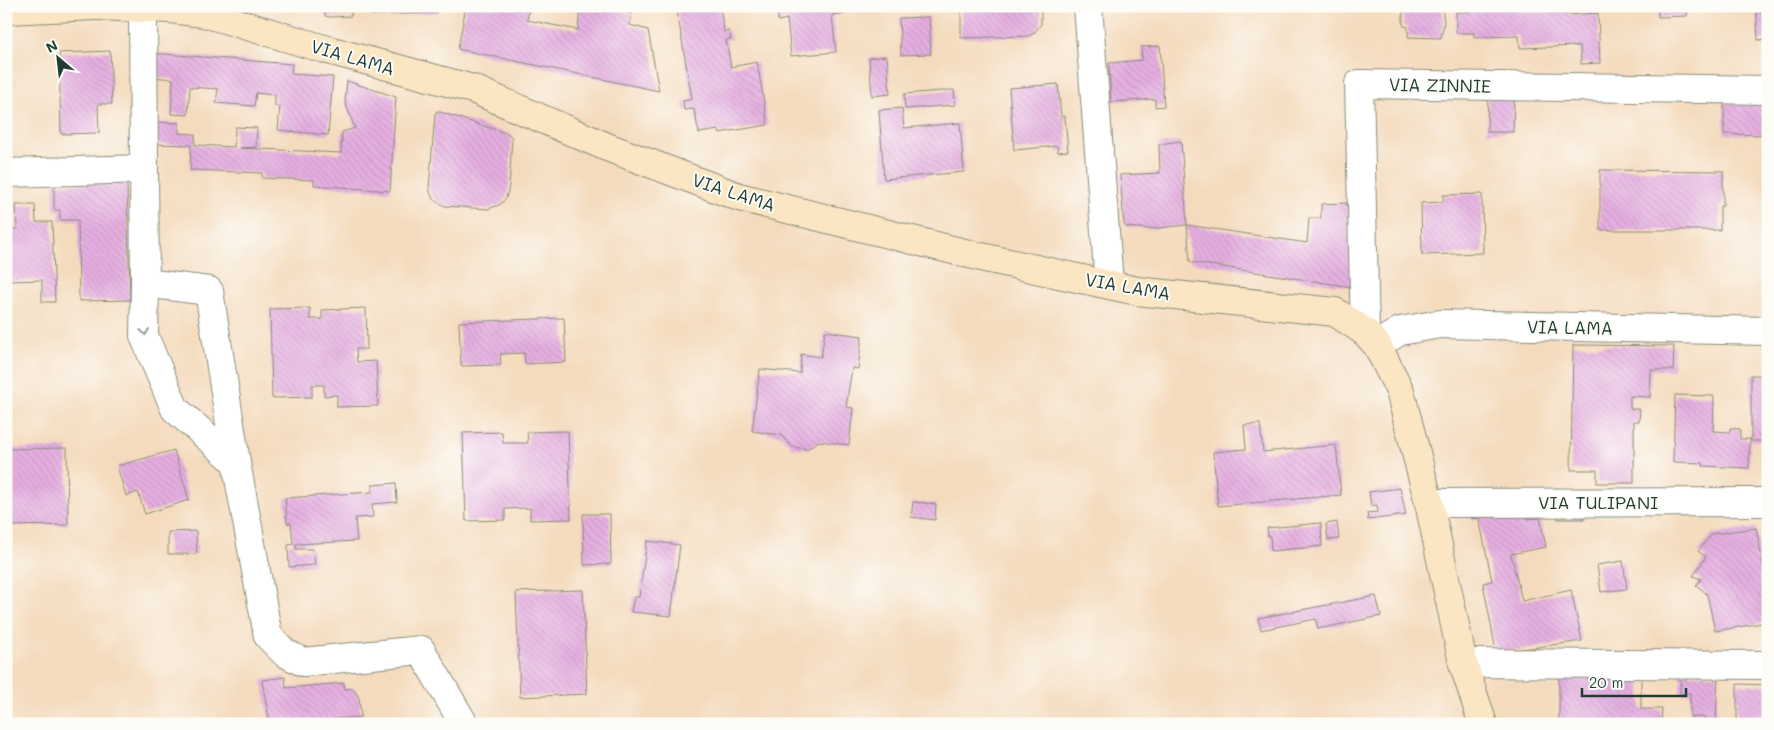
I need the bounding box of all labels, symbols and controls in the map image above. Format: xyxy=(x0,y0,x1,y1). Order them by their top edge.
north arrow xyxy=(32,32,82,82)
street label: VIA LAMA xyxy=(308,34,398,80)
text: N xyxy=(43,35,61,57)
street label: VIA ZINNIE xyxy=(1389,72,1491,98)
street label: VIA LAMA xyxy=(689,167,779,217)
street label: VIA LAMA xyxy=(1083,267,1173,305)
street label: VIA LAMA xyxy=(1527,314,1613,340)
one-way arrow xyxy=(139,328,150,336)
street label: VIA TULIPANI xyxy=(1538,490,1658,514)
scale bar xyxy=(1582,665,1685,697)
text: 20 m xyxy=(1589,672,1623,692)

